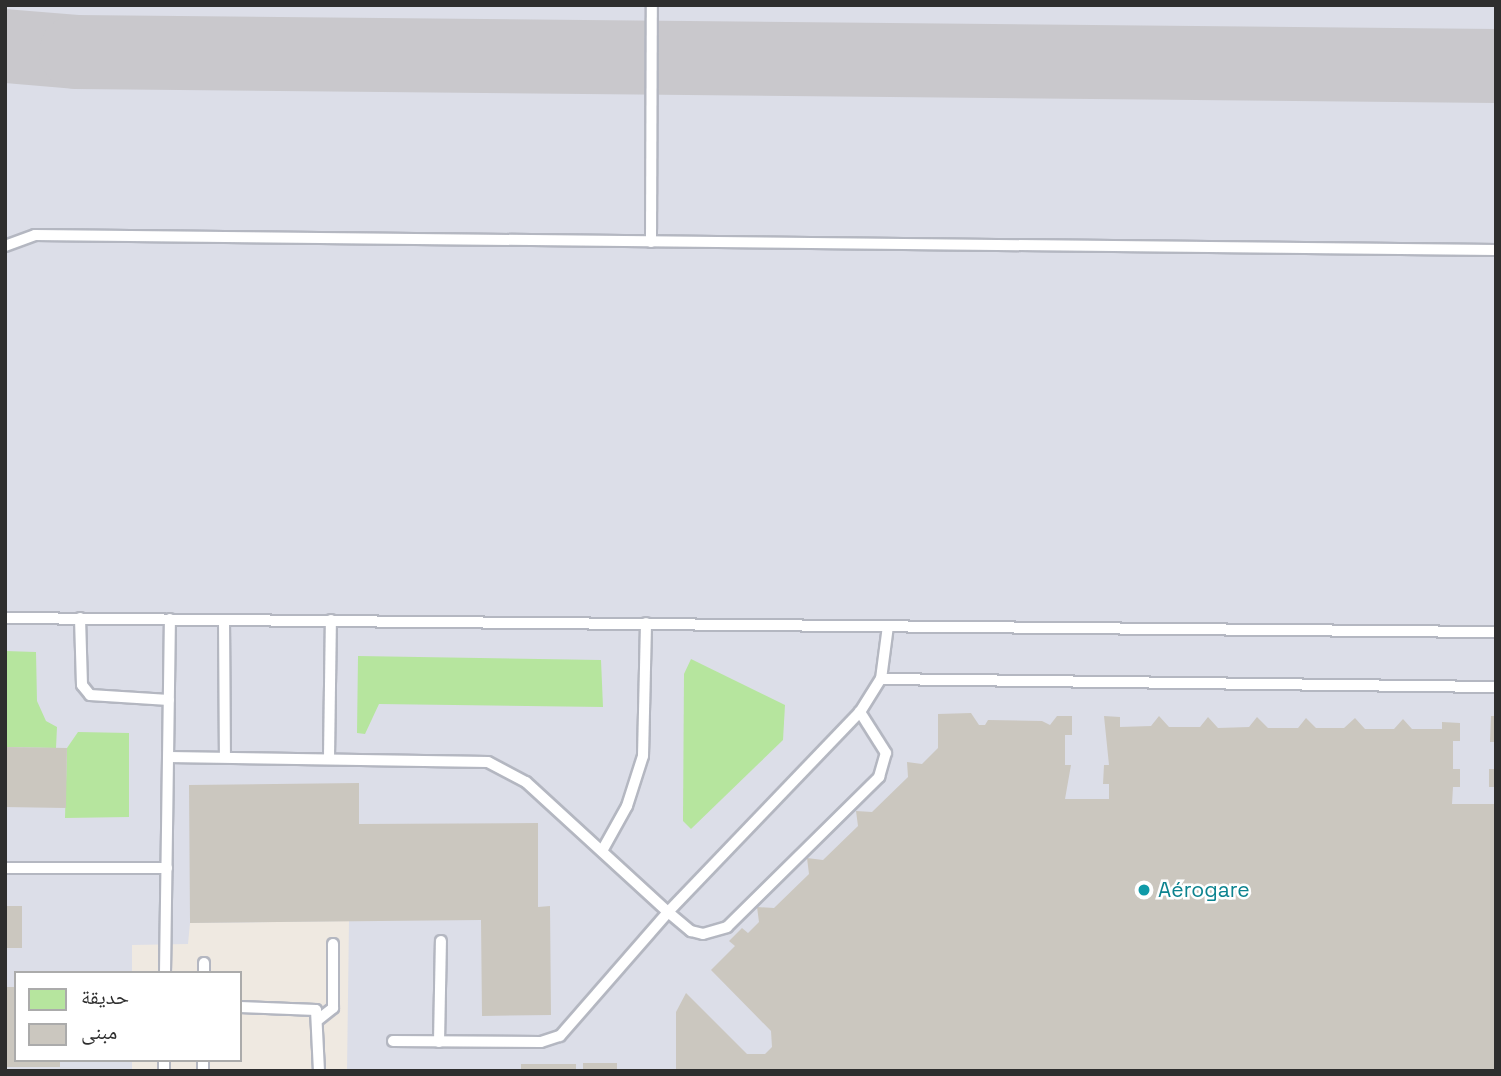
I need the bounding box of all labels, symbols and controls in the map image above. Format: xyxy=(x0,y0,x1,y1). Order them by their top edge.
place label: Aérogare xyxy=(1158,877,1250,903)
marker: Aérogare xyxy=(1136,882,1152,898)
legend xyxy=(14,971,242,1062)
text: حديقة xyxy=(81,983,129,1010)
text: مبنى xyxy=(81,1018,117,1045)

